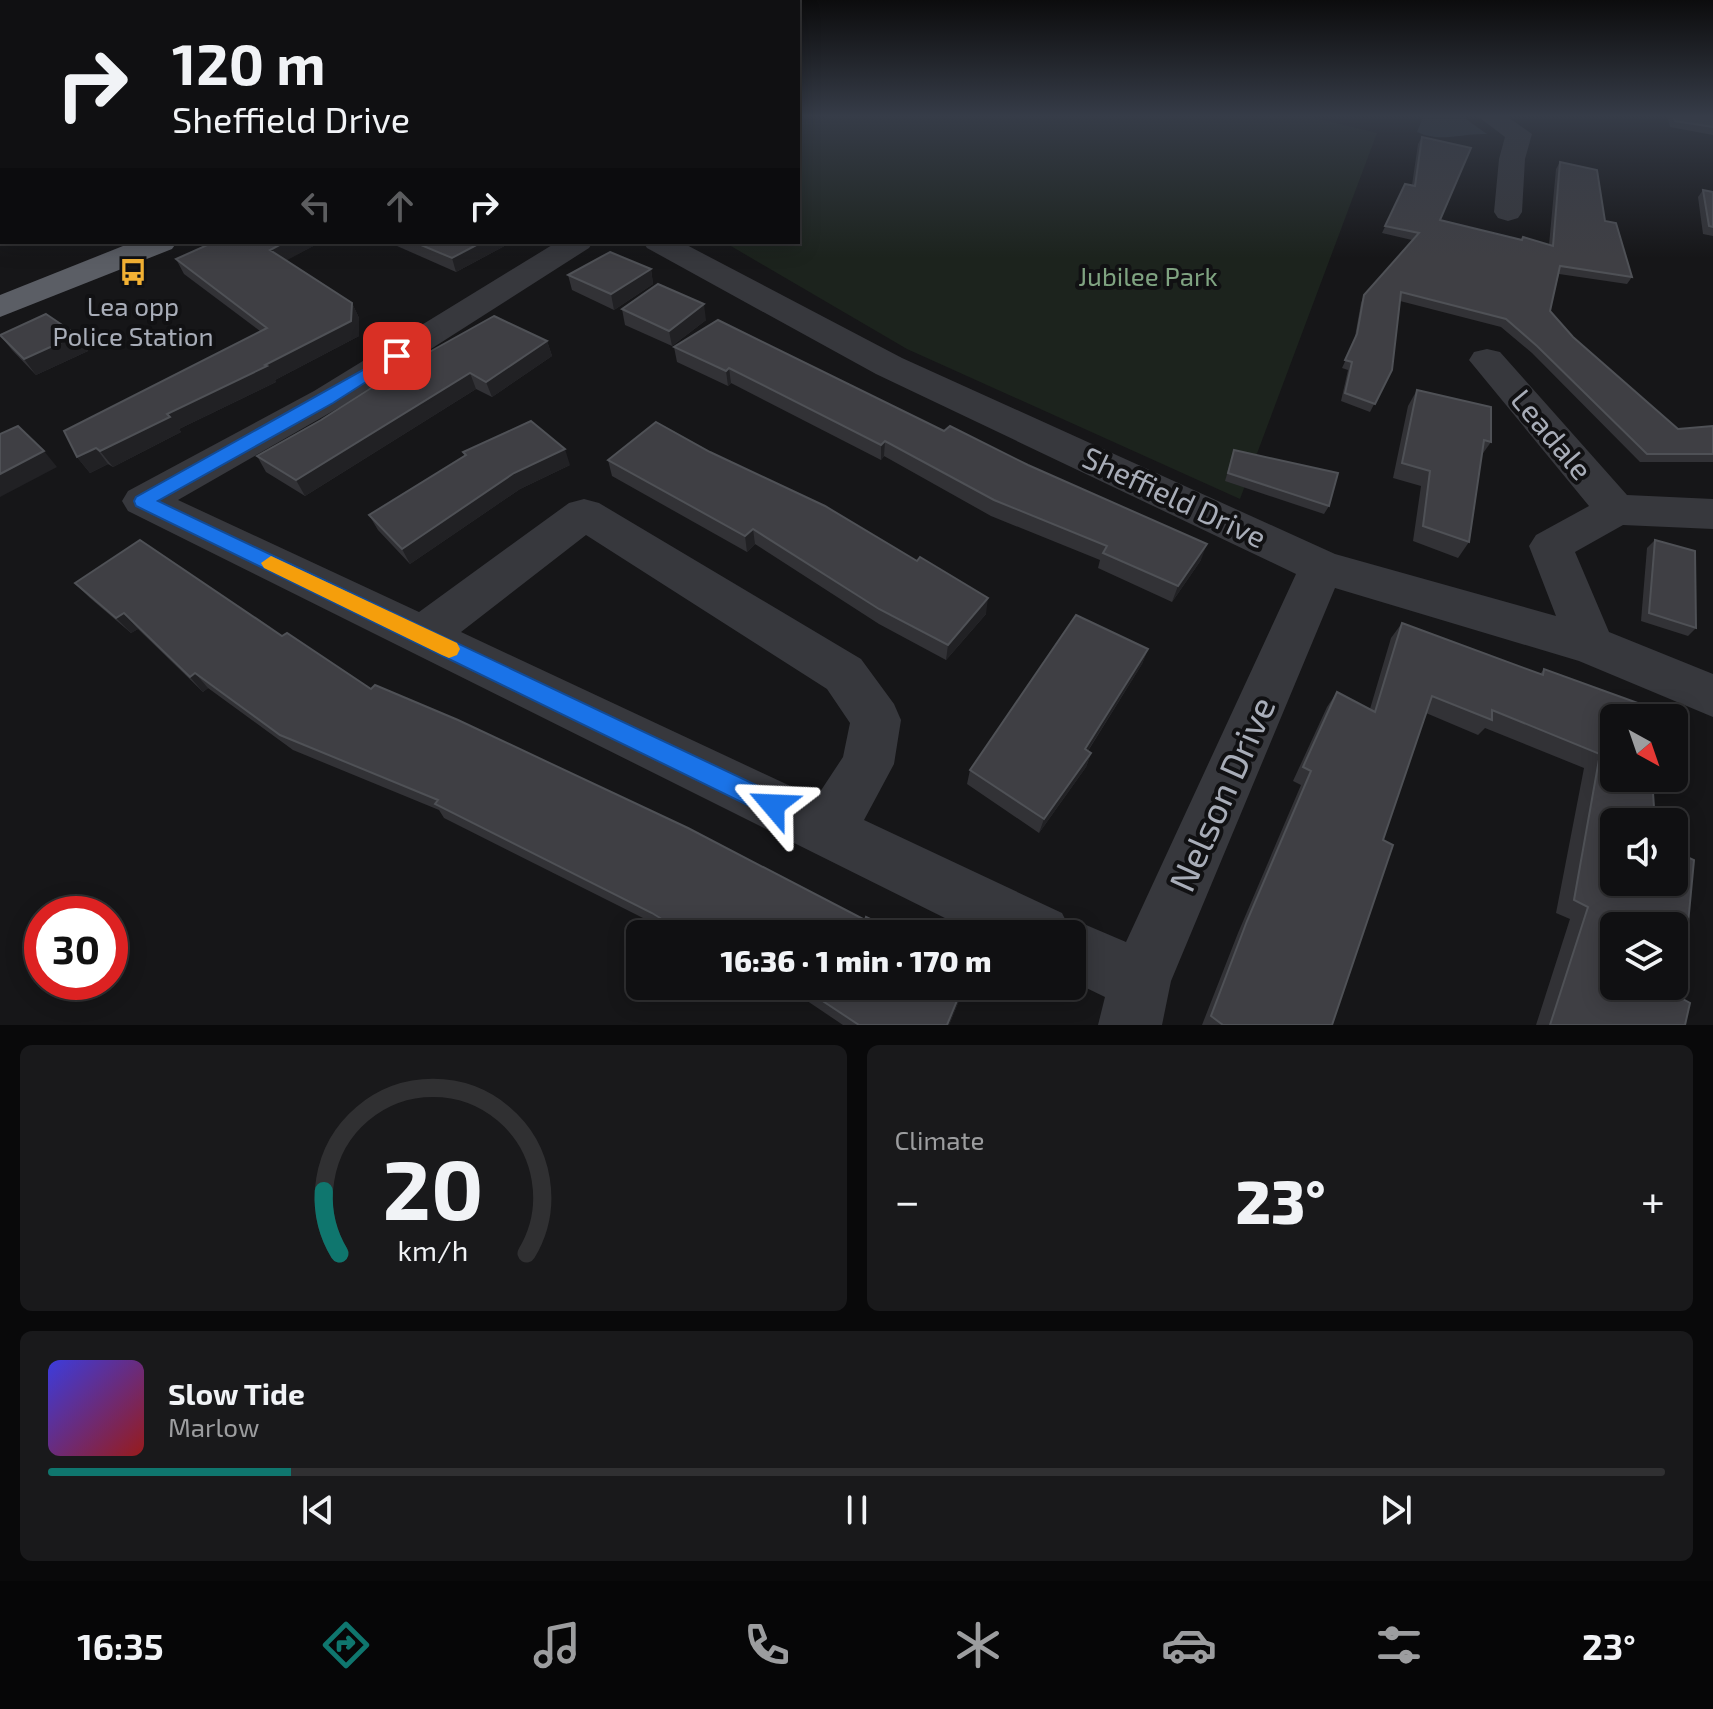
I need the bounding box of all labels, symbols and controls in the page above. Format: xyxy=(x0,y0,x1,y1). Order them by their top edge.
text: 120 m xyxy=(172,29,326,96)
icon: right xyxy=(40,32,144,136)
text: Sheffield Drive xyxy=(172,97,410,140)
icon: left xyxy=(294,184,338,228)
icon: ahead xyxy=(378,184,422,228)
icon: right xyxy=(462,184,506,228)
bus stop icon: Lea opp Police Station xyxy=(118,257,148,287)
park label: Jubilee Park xyxy=(1078,260,1218,291)
place label: Lea opp Police Station xyxy=(52,290,214,351)
pin xyxy=(363,322,431,390)
icon: arrive xyxy=(375,334,419,378)
street label: Leadale xyxy=(1504,381,1601,486)
street label: Sheffield Drive xyxy=(1077,438,1272,554)
street label: Nelson Drive xyxy=(1159,689,1283,897)
north arrow xyxy=(1600,704,1688,792)
map controls xyxy=(1600,704,1688,1000)
position arrow xyxy=(731,763,815,847)
button: sound xyxy=(1600,808,1688,896)
speed limit sign: 30 xyxy=(24,896,128,1000)
button: layers xyxy=(1600,912,1688,1000)
text: 16:36 · 1 min · 170 m xyxy=(720,942,992,978)
text: Climate xyxy=(895,1124,984,1155)
text: 20 xyxy=(383,1137,484,1237)
text: 23° xyxy=(1236,1164,1325,1236)
text: − xyxy=(895,1173,920,1226)
text: + xyxy=(1641,1173,1665,1226)
text: km/h xyxy=(398,1232,469,1267)
text: Slow Tide xyxy=(168,1375,305,1411)
text: Marlow xyxy=(168,1411,259,1442)
icon: previous xyxy=(296,1488,340,1532)
icon: pause xyxy=(835,1488,879,1532)
icon: next xyxy=(1374,1488,1418,1532)
icon: directions xyxy=(318,1617,374,1673)
icon: music xyxy=(529,1617,585,1673)
icon: phone xyxy=(739,1617,795,1673)
icon: climate xyxy=(950,1617,1006,1673)
icon: car xyxy=(1161,1617,1217,1673)
icon: filters xyxy=(1371,1617,1427,1673)
text: 16:35 xyxy=(77,1624,164,1667)
text: 23° xyxy=(1582,1624,1636,1667)

